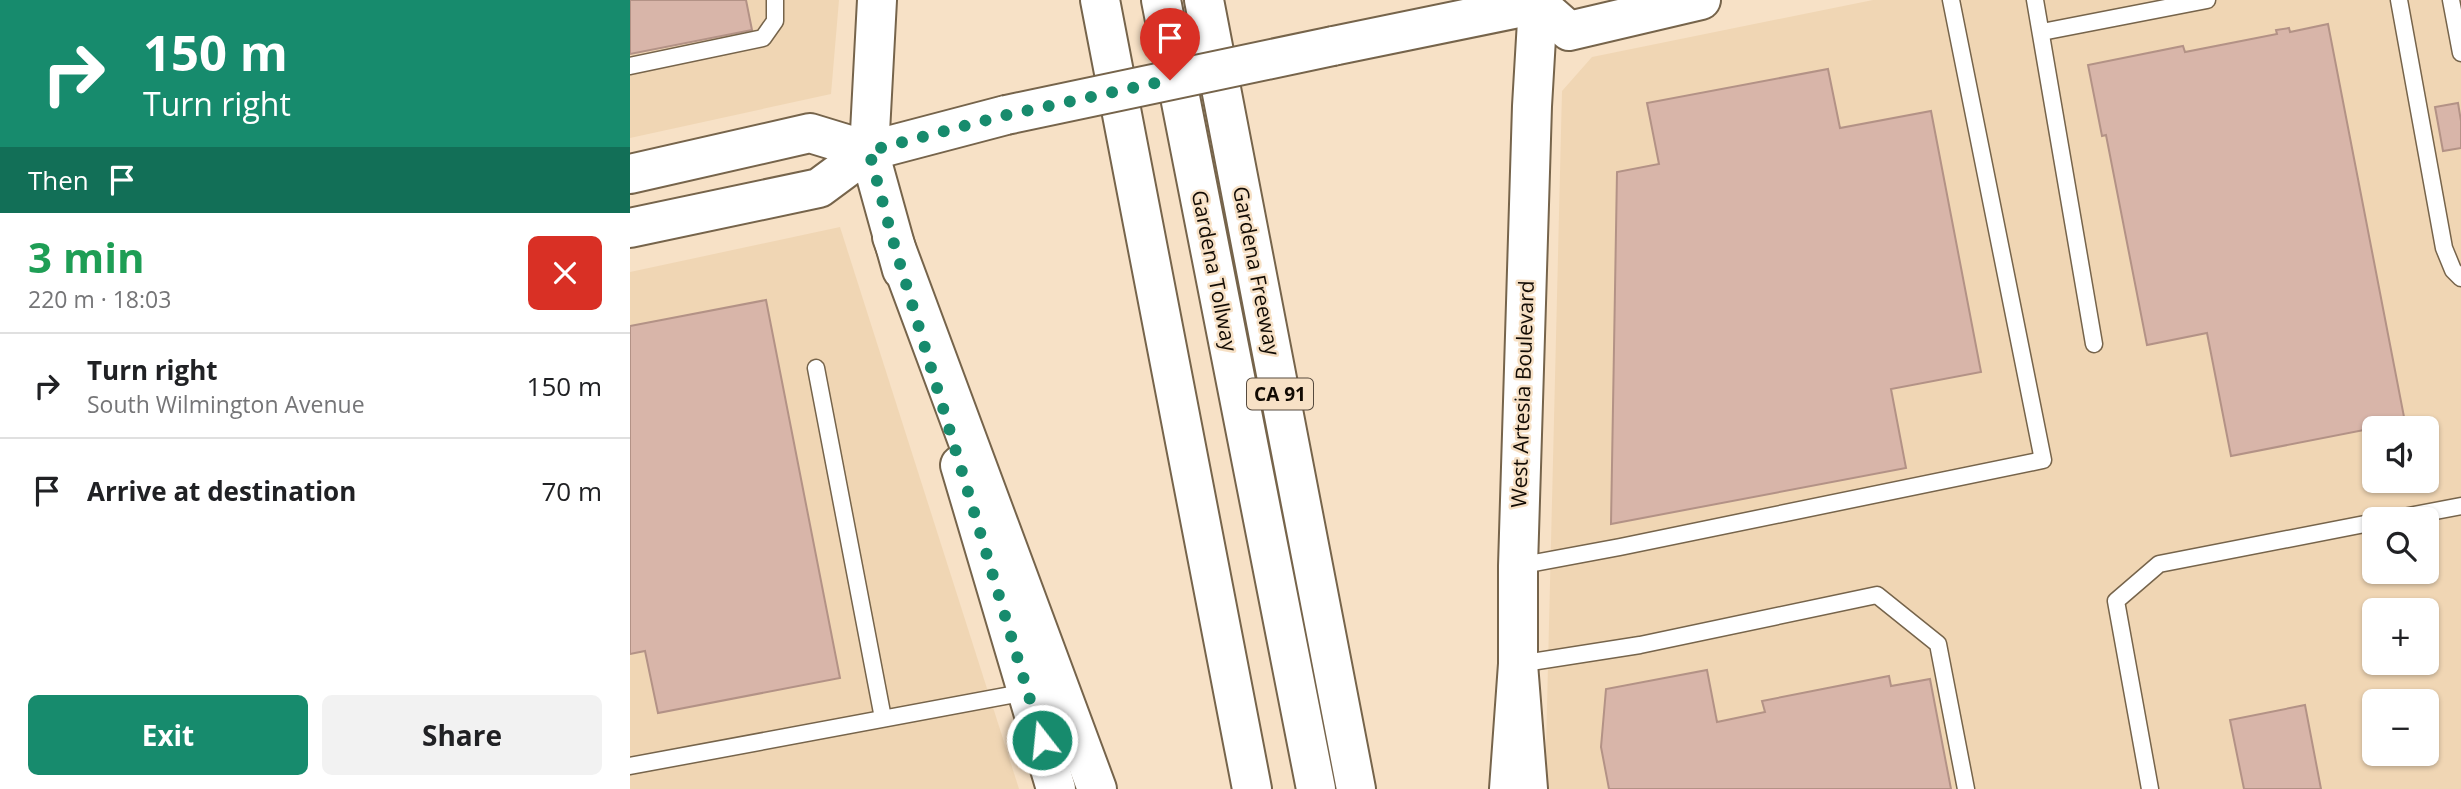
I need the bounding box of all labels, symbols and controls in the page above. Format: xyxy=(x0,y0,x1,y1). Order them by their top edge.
pin xyxy=(1140,8,1200,80)
text: 150 m xyxy=(143,19,288,85)
icon: arrive xyxy=(1151,19,1189,57)
icon: right xyxy=(28,28,119,119)
text: Turn right xyxy=(143,82,291,125)
icon: arrive xyxy=(103,161,141,199)
text: Then xyxy=(28,162,89,198)
street label: Gardena Freeway xyxy=(1227,184,1287,358)
street label: Gardena Tollway xyxy=(1186,188,1244,354)
text: 3 min xyxy=(28,228,145,285)
button: close xyxy=(528,236,602,310)
street label: West Artesia Boulevard xyxy=(1504,280,1540,508)
text: 220 m · 18:03 xyxy=(28,283,171,315)
text: Turn right xyxy=(87,352,218,388)
icon: right xyxy=(28,367,66,405)
text: 150 m xyxy=(527,368,602,404)
road number: CA 91 xyxy=(1247,378,1313,410)
text: South Wilmington Avenue xyxy=(87,388,365,420)
map controls xyxy=(2362,416,2439,766)
button: sound xyxy=(2362,416,2439,493)
icon: arrive xyxy=(28,472,66,510)
text: Arrive at destination xyxy=(87,473,356,509)
text: 70 m xyxy=(541,473,602,509)
button: search xyxy=(2362,507,2439,584)
button: + xyxy=(2362,598,2439,675)
button: − xyxy=(2362,689,2439,766)
button: Exit xyxy=(28,695,308,775)
button: Share xyxy=(322,695,602,775)
position arrow xyxy=(1005,703,1079,777)

